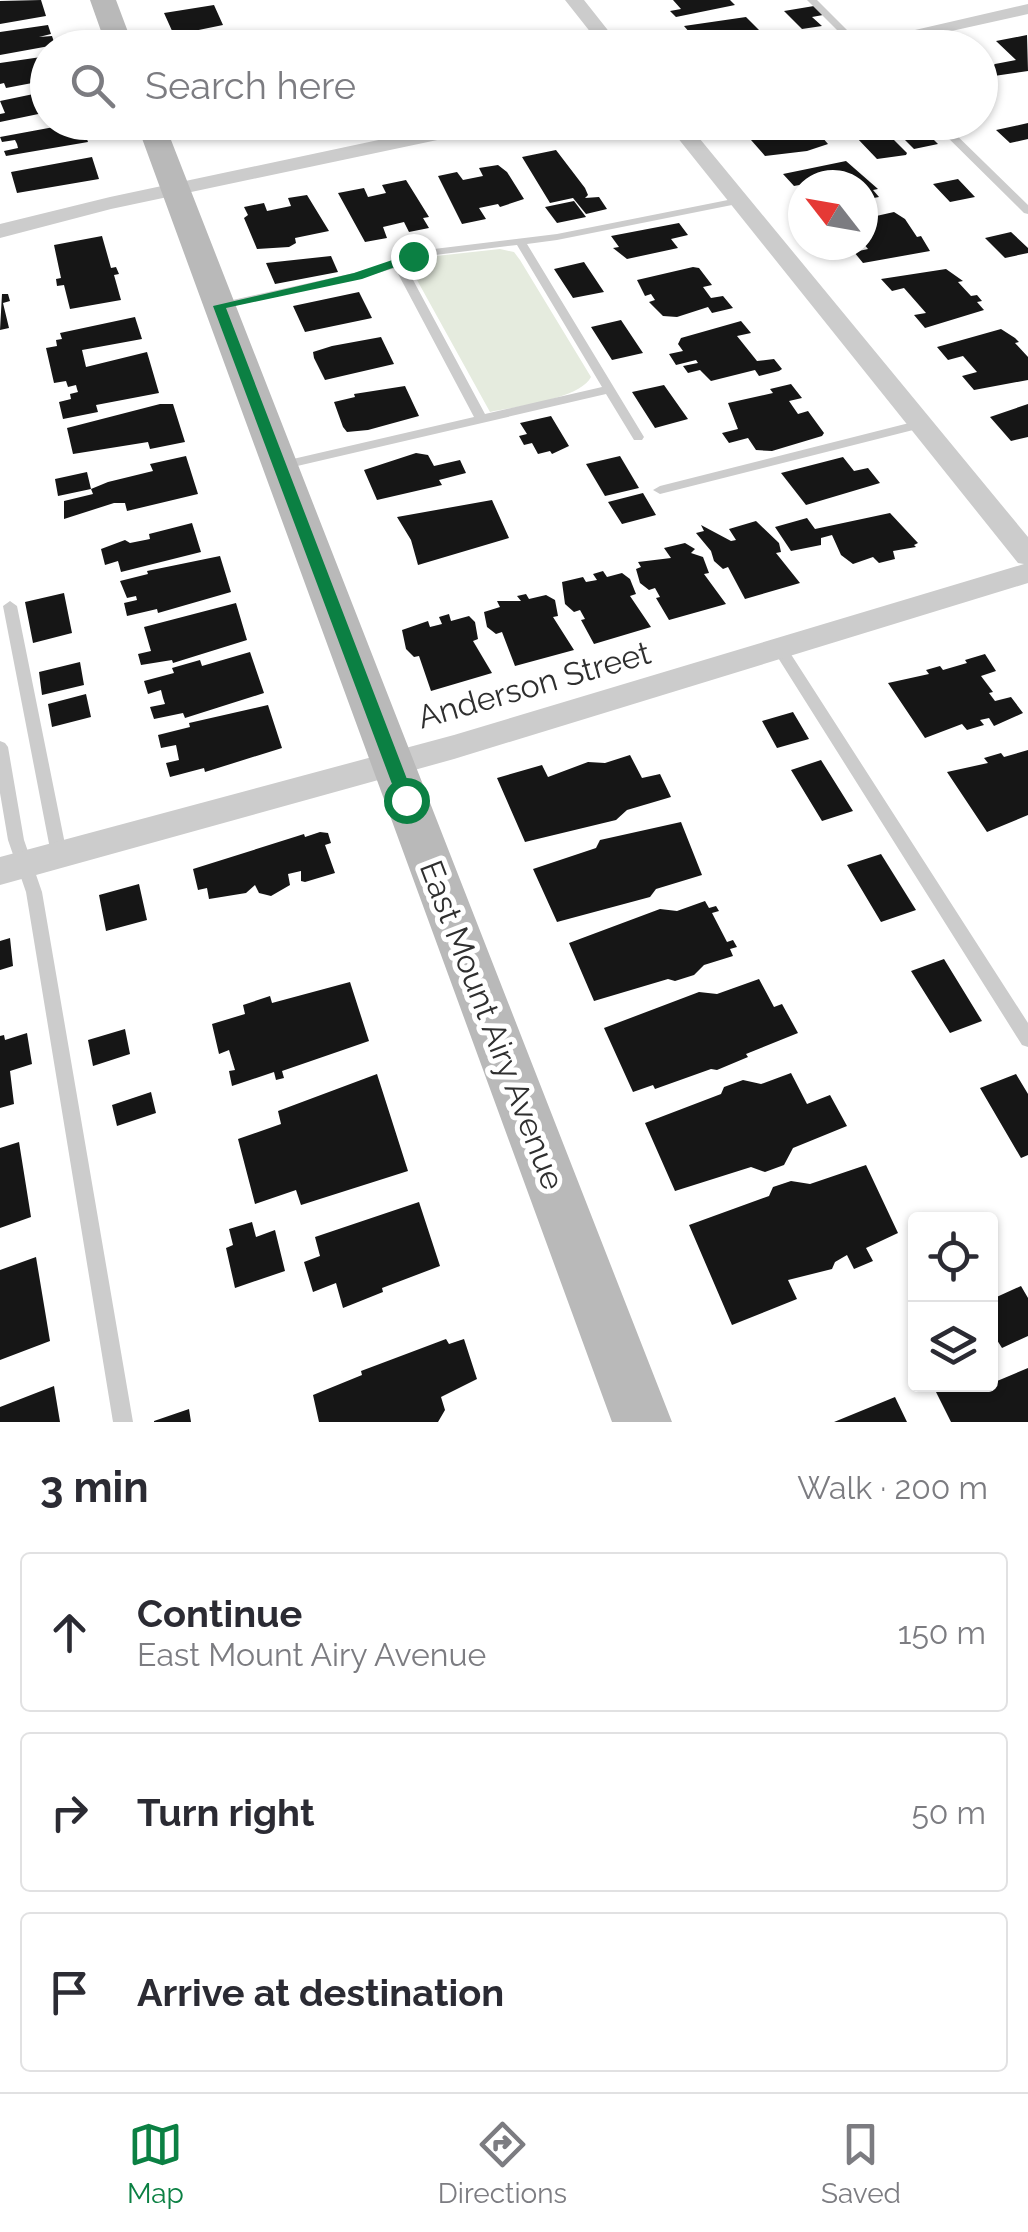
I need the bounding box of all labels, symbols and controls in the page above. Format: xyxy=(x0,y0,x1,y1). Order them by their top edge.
search box xyxy=(30,30,998,140)
icon: search xyxy=(65,58,120,113)
text: Search here xyxy=(145,63,356,108)
north arrow xyxy=(788,170,878,260)
route end xyxy=(391,234,437,280)
street label: Anderson Street xyxy=(413,634,655,735)
route start xyxy=(384,778,430,824)
street label: East Mount Airy Avenue xyxy=(413,855,572,1194)
map controls xyxy=(908,1212,998,1392)
button: locate xyxy=(908,1212,998,1302)
button: layers xyxy=(908,1302,998,1392)
text: 3 min xyxy=(40,1463,149,1512)
text: Walk · 200 m xyxy=(797,1469,988,1506)
text: Continue xyxy=(137,1591,302,1636)
icon: ahead xyxy=(42,1605,97,1660)
text: 150 m xyxy=(898,1614,986,1651)
text: East Mount Airy Avenue xyxy=(137,1636,486,1673)
icon: right xyxy=(42,1785,97,1840)
text: Turn right xyxy=(137,1790,314,1835)
text: 50 m xyxy=(911,1794,986,1831)
icon: arrive xyxy=(42,1965,97,2020)
text: Arrive at destination xyxy=(137,1970,504,2015)
tab: Map xyxy=(127,2117,184,2210)
tab: Directions xyxy=(438,2117,567,2210)
tab: Saved xyxy=(821,2117,901,2210)

